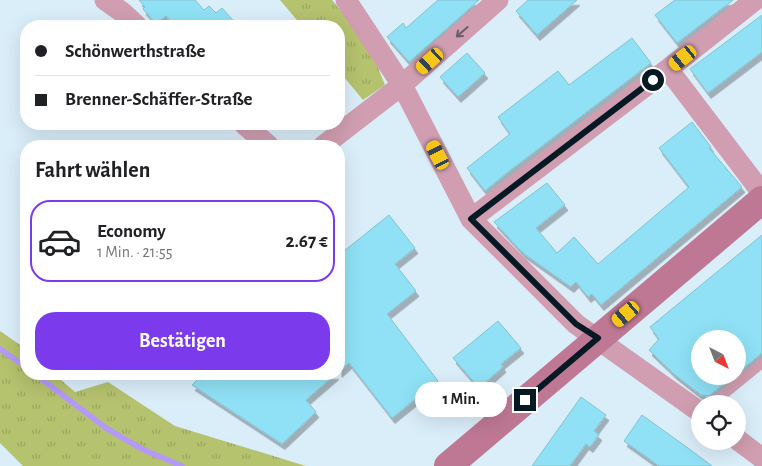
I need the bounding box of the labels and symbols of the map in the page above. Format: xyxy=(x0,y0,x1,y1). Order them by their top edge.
one-way arrow xyxy=(455,26,468,38)
car xyxy=(666,43,699,73)
car xyxy=(413,45,446,77)
route start xyxy=(642,69,664,91)
car xyxy=(424,138,451,172)
car xyxy=(609,299,642,329)
north arrow xyxy=(691,330,746,385)
callout: 1 Min. xyxy=(415,382,508,418)
route end xyxy=(514,389,536,411)

